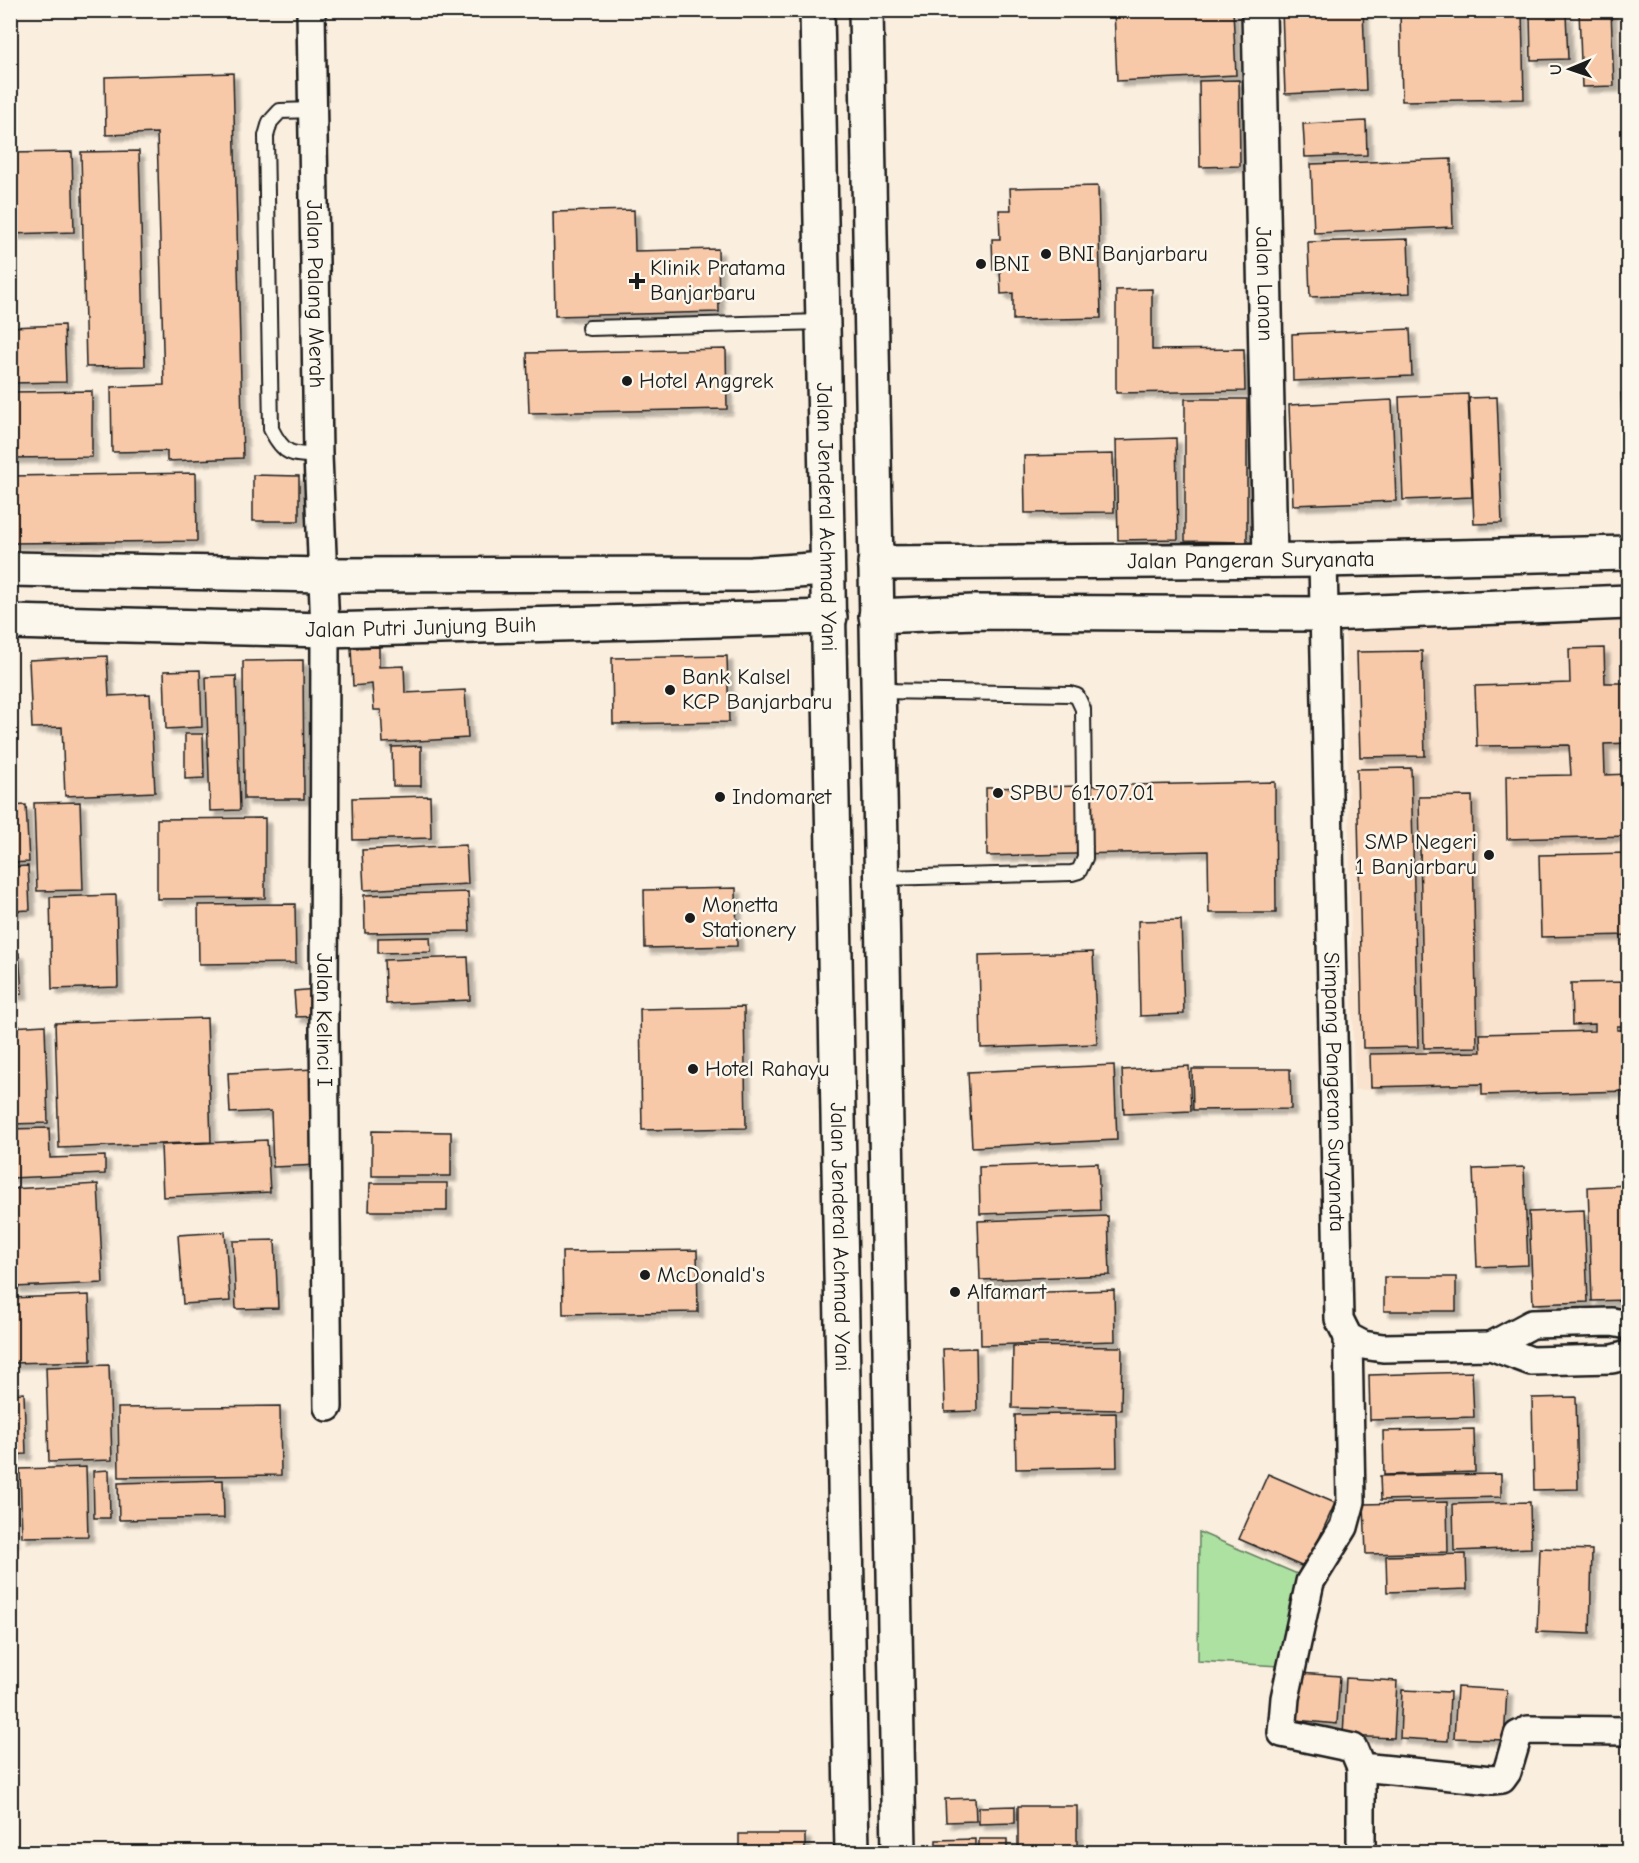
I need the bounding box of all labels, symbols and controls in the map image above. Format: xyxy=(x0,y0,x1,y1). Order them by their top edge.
north arrow xyxy=(1540,39,1600,99)
text: U xyxy=(1547,64,1565,75)
street label: Jalan Palang Merah xyxy=(301,200,330,388)
street label: Jalan Lanan xyxy=(1250,226,1279,342)
place label: BNI Banjarbaru xyxy=(1058,241,1208,267)
marker: BNI Banjarbaru xyxy=(1039,247,1053,261)
place label: BNI xyxy=(993,251,1030,277)
place label: Klinik Pratama Banjarbaru xyxy=(650,255,786,306)
marker: BNI xyxy=(974,257,988,271)
marker: Klinik Pratama Banjarbaru xyxy=(628,272,646,290)
place label: Hotel Anggrek xyxy=(639,368,774,394)
marker: Hotel Anggrek xyxy=(620,374,634,388)
street label: Jalan Jenderal Achmad Yani xyxy=(811,382,842,652)
street label: Jalan Pangeran Suryanata xyxy=(1127,546,1375,574)
street label: Jalan Putri Junjung Buih xyxy=(305,612,537,643)
place label: Bank Kalsel KCP Banjarbaru xyxy=(682,664,832,715)
marker: Bank Kalsel KCP Banjarbaru xyxy=(663,683,677,697)
place label: SPBU 61.707.01 xyxy=(1010,780,1154,806)
place label: Indomaret xyxy=(732,784,832,810)
marker: SPBU 61.707.01 xyxy=(991,786,1005,800)
marker: Indomaret xyxy=(713,790,727,804)
place label: SMP Negeri 1 Banjarbaru xyxy=(1355,829,1477,880)
marker: SMP Negeri 1 Banjarbaru xyxy=(1482,848,1496,862)
place label: Monetta Stationery xyxy=(702,892,796,943)
marker: Monetta Stationery xyxy=(683,911,697,925)
street label: Simpang Pangeran Suryanata xyxy=(1318,952,1350,1232)
street label: Jalan Kelinci I xyxy=(311,953,338,1087)
place label: Hotel Rahayu xyxy=(705,1056,830,1082)
marker: Hotel Rahayu xyxy=(686,1062,700,1076)
street label: Jalan Jenderal Achmad Yani xyxy=(825,1102,856,1372)
place label: McDonald's xyxy=(657,1262,765,1288)
marker: McDonald's xyxy=(638,1268,652,1282)
place label: Alfamart xyxy=(967,1279,1047,1305)
marker: Alfamart xyxy=(948,1285,962,1299)

